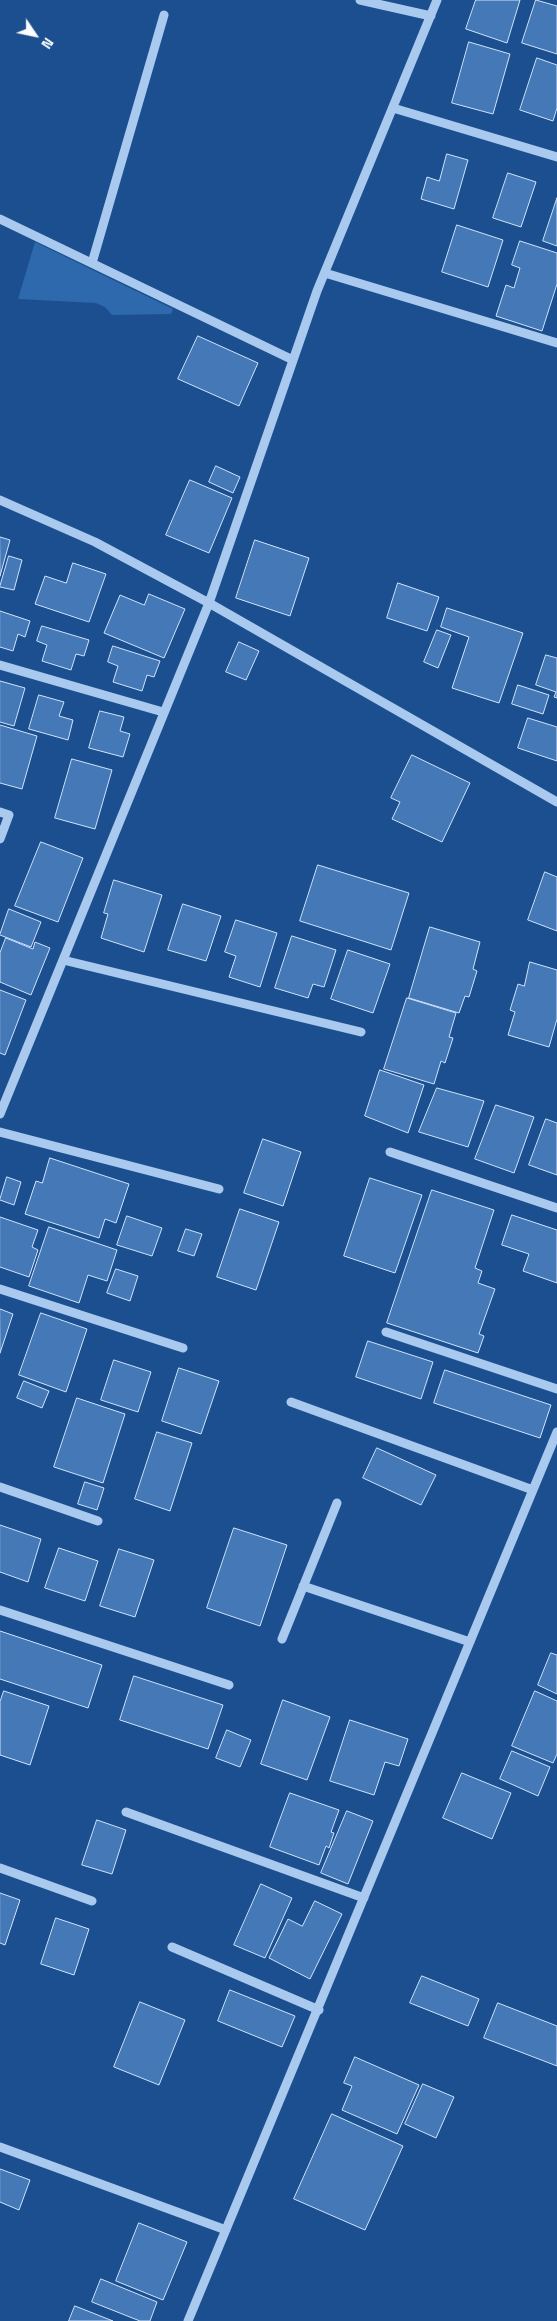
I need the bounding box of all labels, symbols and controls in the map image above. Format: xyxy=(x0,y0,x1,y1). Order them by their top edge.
north arrow xyxy=(10,10,60,60)
text: N xyxy=(37,34,58,52)

